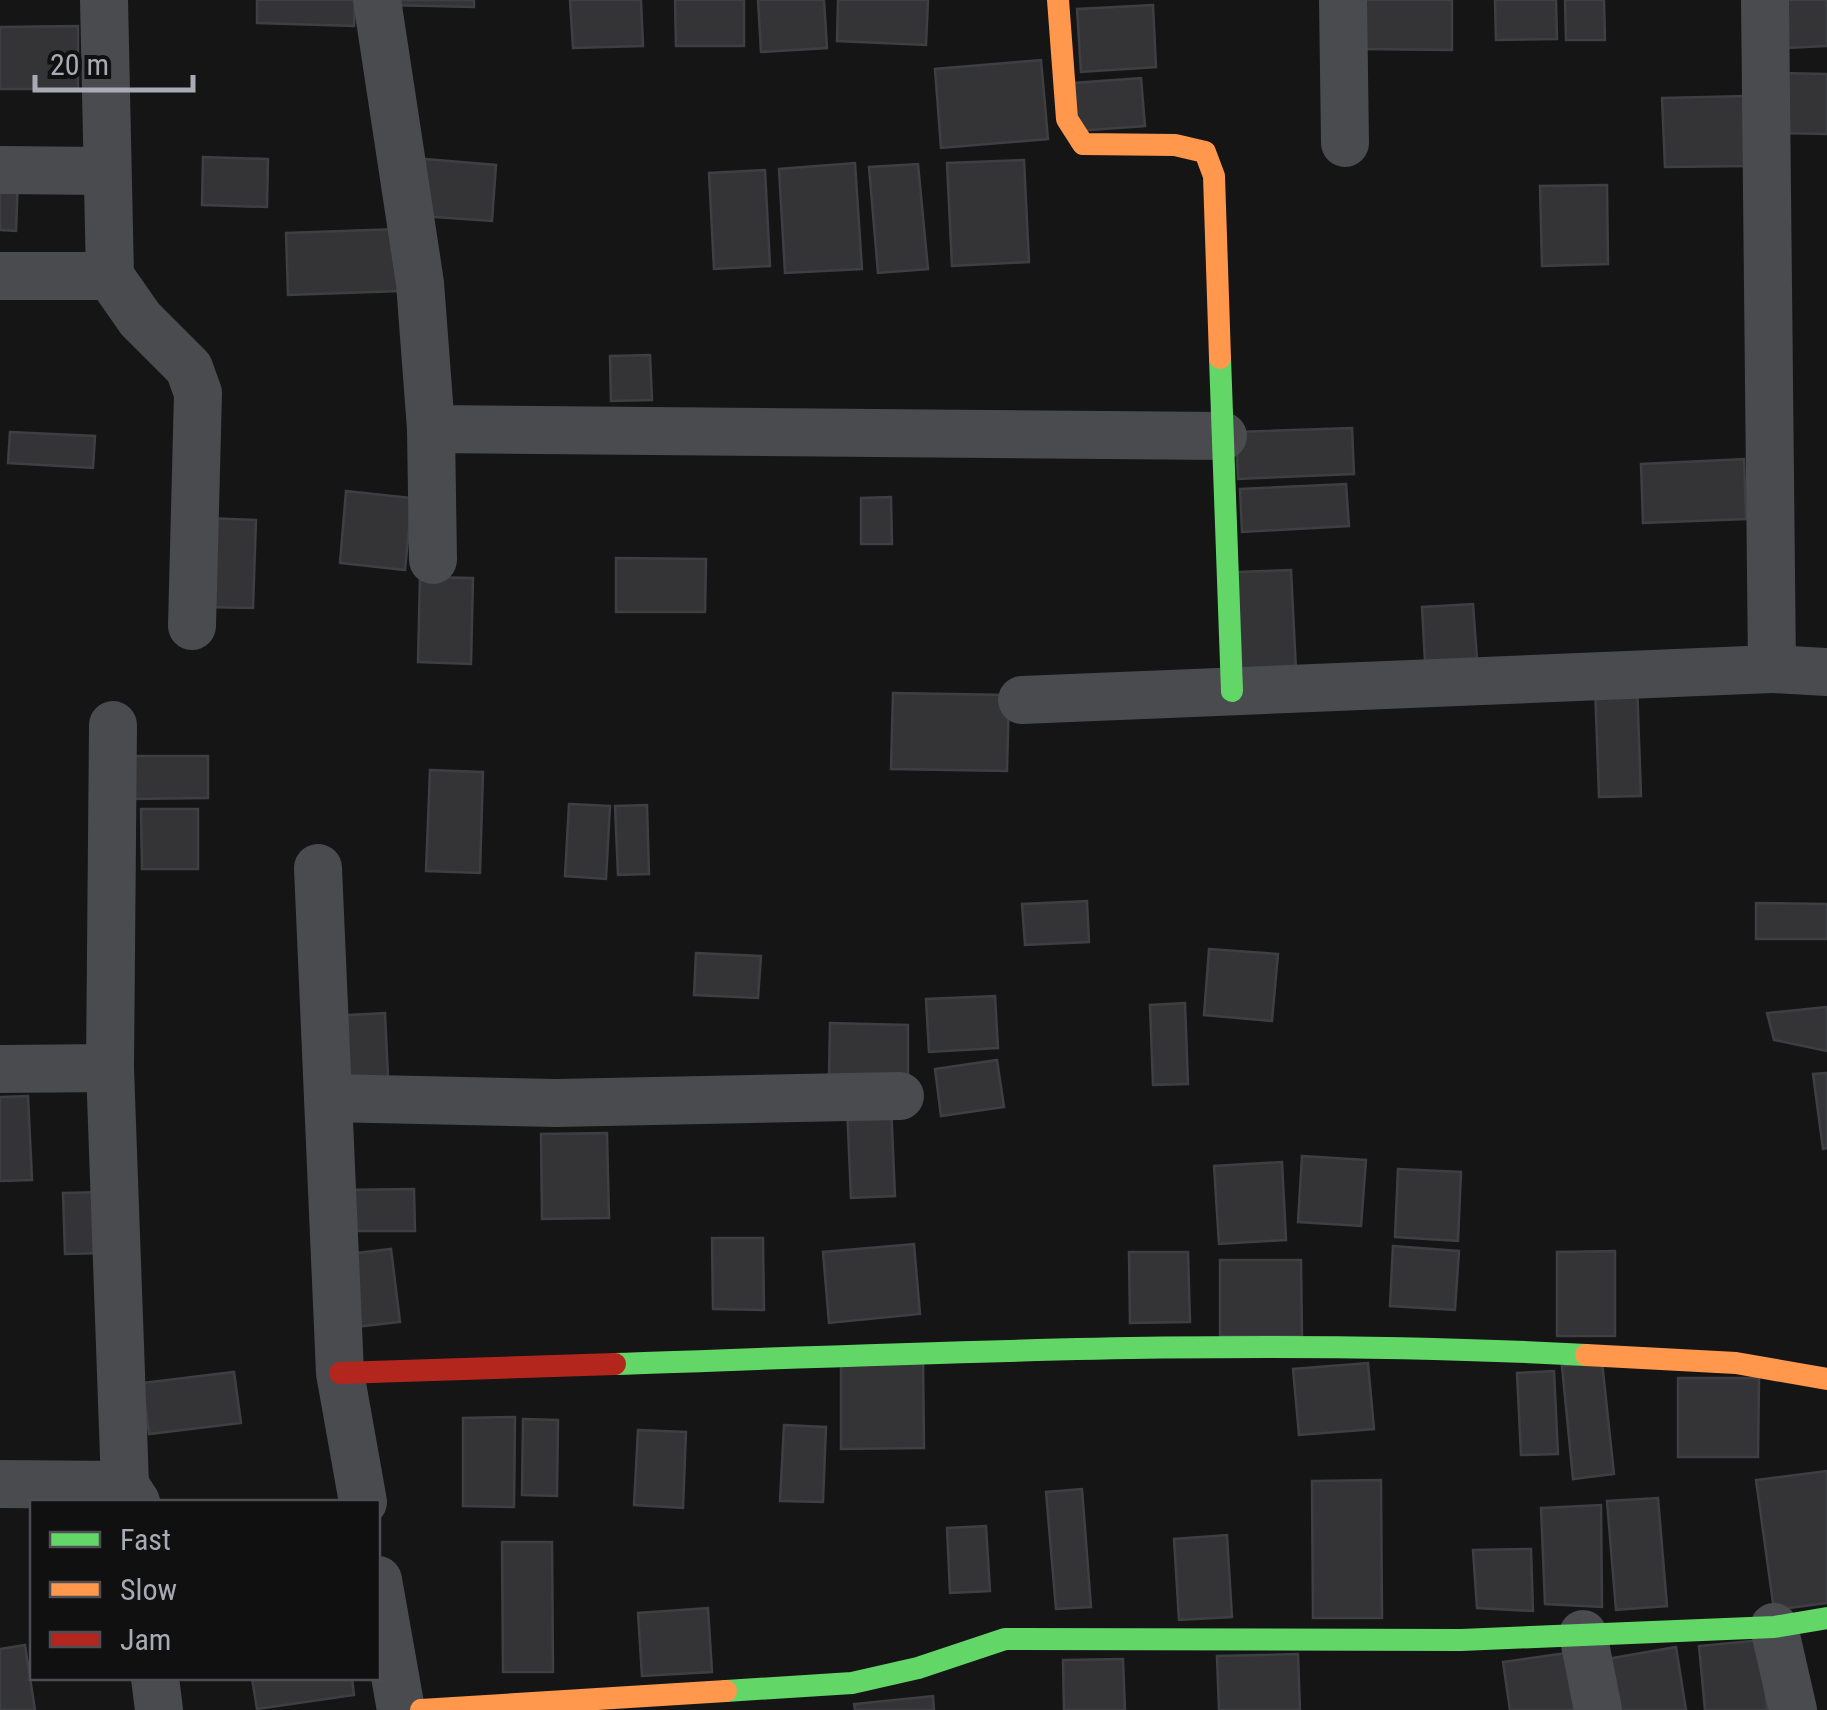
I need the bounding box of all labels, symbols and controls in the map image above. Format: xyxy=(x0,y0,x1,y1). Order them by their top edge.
scale bar xyxy=(35,30,192,92)
text: 20 m xyxy=(50,47,109,82)
legend xyxy=(30,1500,380,1680)
text: Fast xyxy=(120,1522,171,1557)
text: Slow xyxy=(120,1572,177,1607)
text: Jam xyxy=(120,1622,171,1657)

